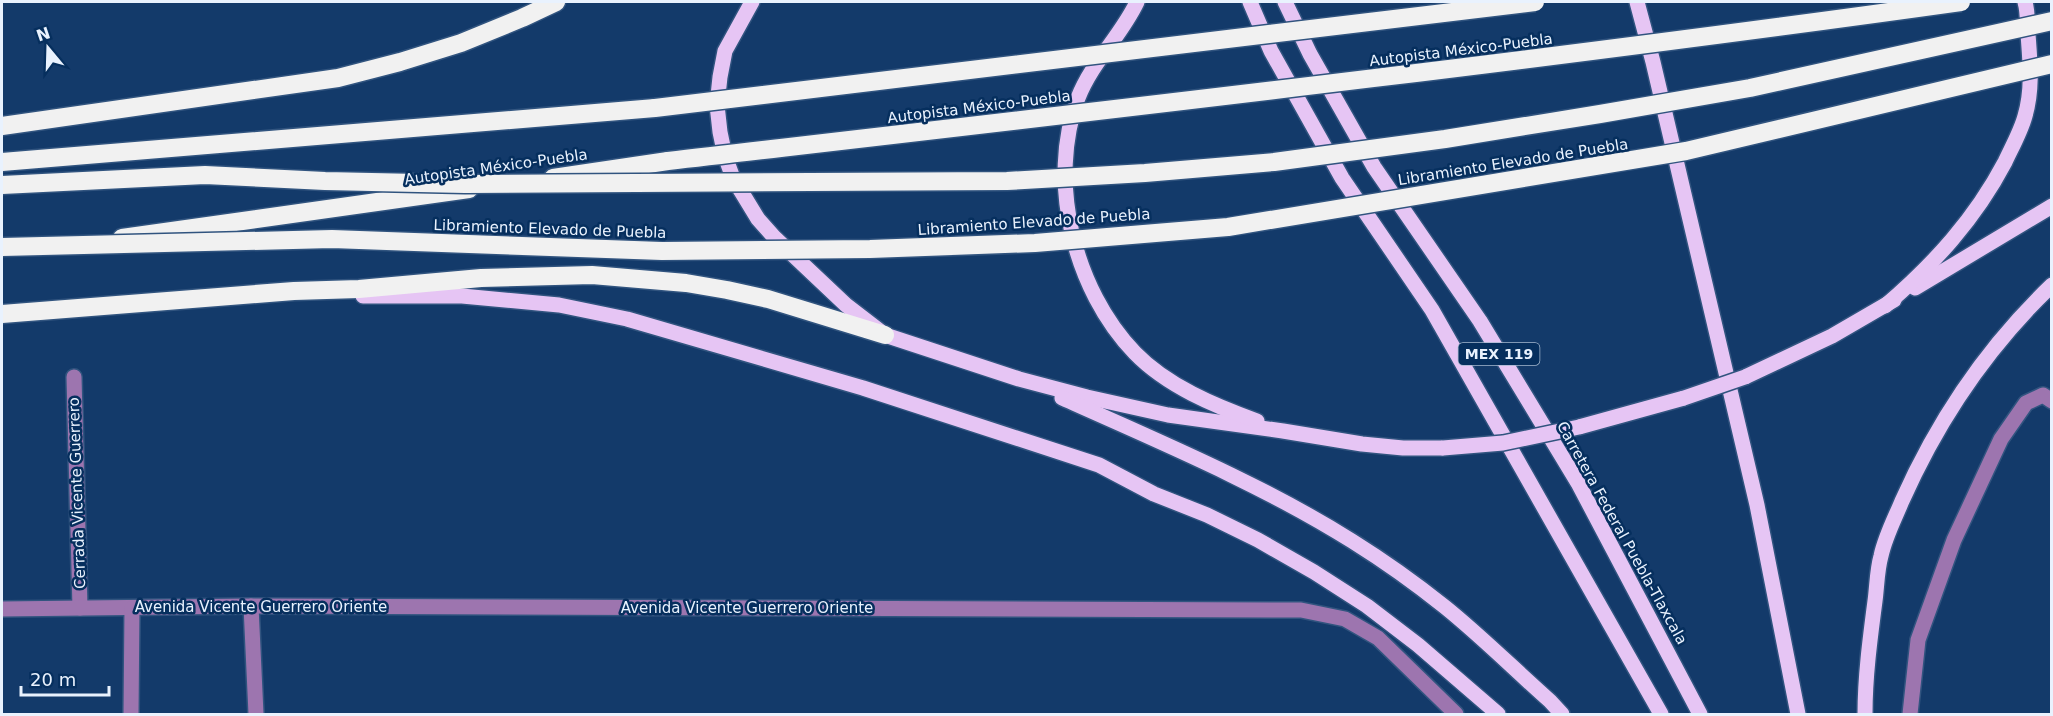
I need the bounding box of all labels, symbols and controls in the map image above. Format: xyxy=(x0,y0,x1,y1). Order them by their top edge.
north arrow xyxy=(18,18,78,78)
text: N xyxy=(34,23,53,45)
street label: Autopista México-Puebla xyxy=(1368,30,1554,70)
street label: Autopista México-Puebla xyxy=(886,87,1072,127)
street label: Libramiento Elevado de Puebla xyxy=(1396,135,1630,189)
street label: Autopista México-Puebla xyxy=(403,145,589,189)
street label: Libramiento Elevado de Puebla xyxy=(917,205,1151,239)
street label: Libramiento Elevado de Puebla xyxy=(433,216,667,242)
road number: MEX 119 xyxy=(1458,343,1540,365)
street label: Cerrada Vicente Guerrero xyxy=(65,397,89,589)
street label: Carretera Federal Puebla-Tlaxcala xyxy=(1553,418,1691,648)
street label: Avenida Vicente Guerrero Oriente xyxy=(135,598,387,616)
street label: Avenida Vicente Guerrero Oriente xyxy=(621,599,873,617)
scale bar xyxy=(21,659,110,697)
text: 20 m xyxy=(30,669,76,690)

